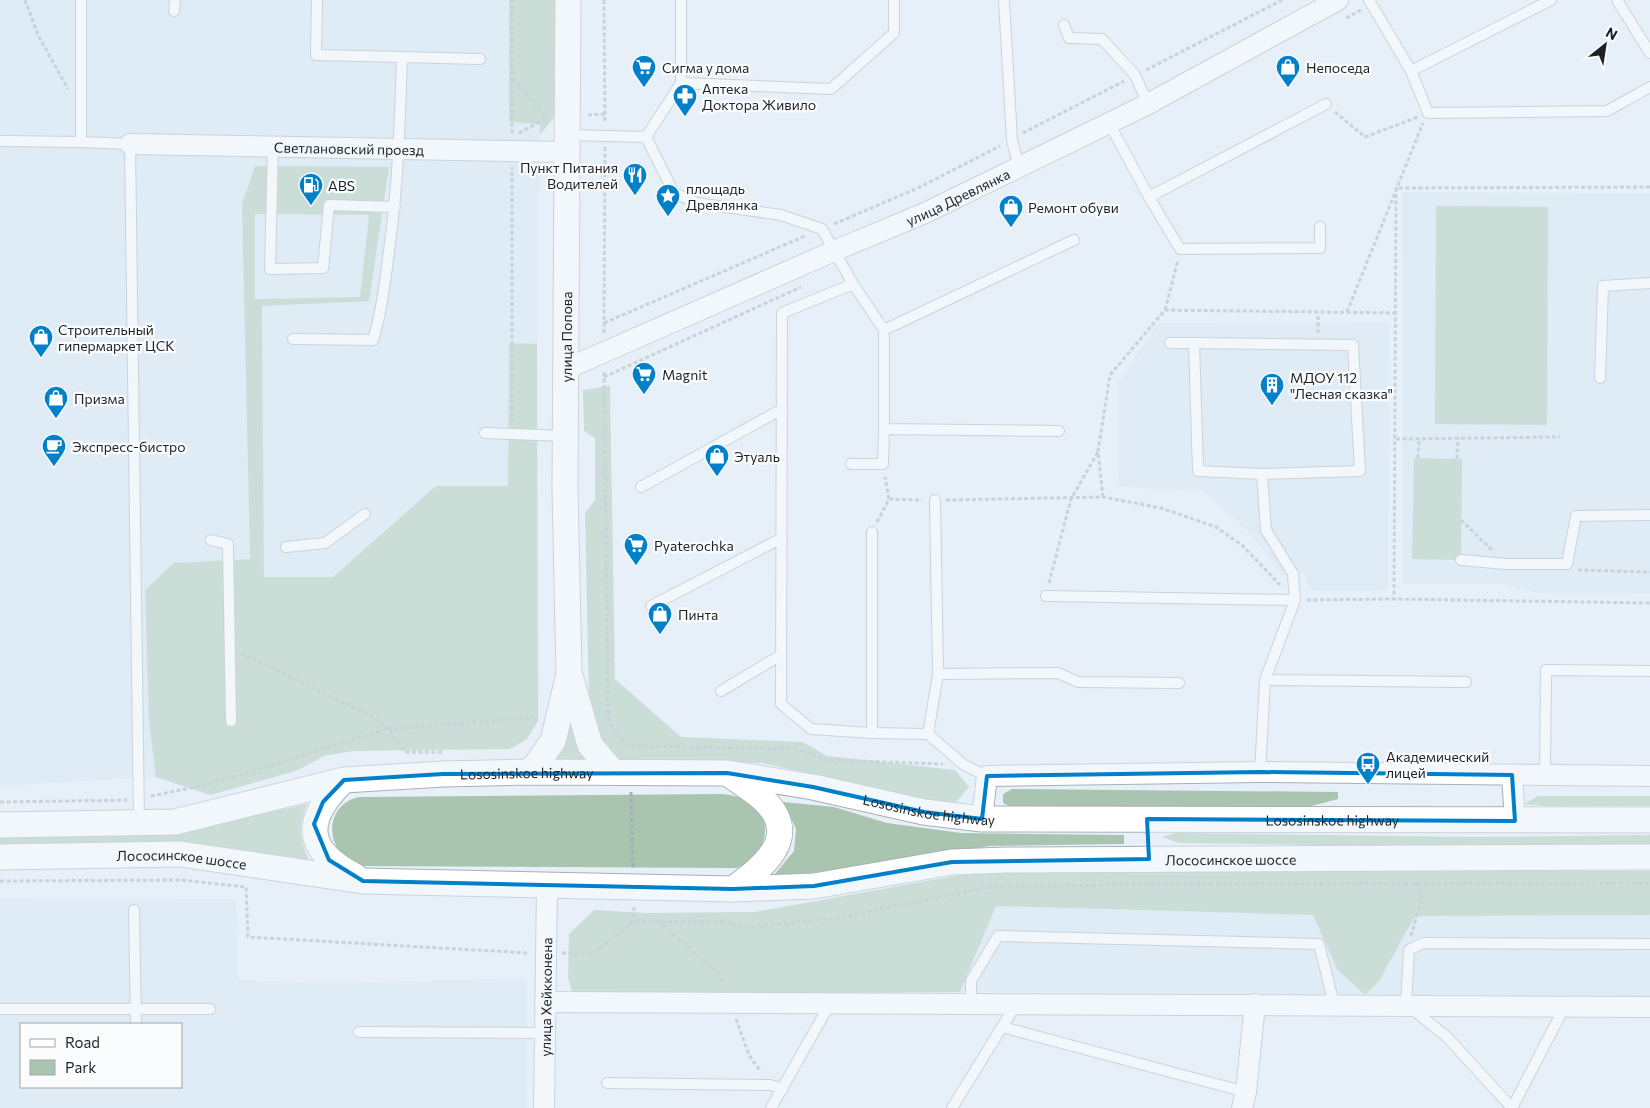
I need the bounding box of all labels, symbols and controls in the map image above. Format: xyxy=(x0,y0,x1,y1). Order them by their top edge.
north arrow xyxy=(1580,20,1630,70)
text: N xyxy=(1603,23,1621,43)
supermarket icon: Сигма у дома xyxy=(631,54,657,88)
shop icon: Непоседа xyxy=(1275,54,1301,88)
place label: Сигма у дома xyxy=(662,59,749,76)
place label: Непоседа xyxy=(1306,59,1370,76)
place label: Аптека Доктора Живило xyxy=(702,80,816,113)
pharmacy icon: Аптека Доктора Живило xyxy=(672,83,698,117)
street label: Светлановский проезд xyxy=(274,138,424,158)
place label: Пункт Питания Водителей xyxy=(520,159,618,192)
restaurant icon: Пункт Питания Водителей xyxy=(622,162,648,196)
street label: улица Древлянка xyxy=(903,164,1012,229)
fuel station icon: ABS xyxy=(298,172,324,206)
place label: ABS xyxy=(328,177,355,194)
place label: площадь Древлянка xyxy=(686,180,758,213)
place icon: площадь Древлянка xyxy=(655,183,681,217)
shop icon: Ремонт обуви xyxy=(998,194,1024,228)
place label: Ремонт обуви xyxy=(1028,199,1119,216)
street label: улица Попова xyxy=(557,291,575,382)
place label: Строительный гипермаркет ЦСК xyxy=(58,321,175,354)
shop icon: Строительный гипермаркет ЦСК xyxy=(28,324,54,358)
supermarket icon: Magnit xyxy=(631,361,657,395)
place label: Magnit xyxy=(662,366,708,383)
place label: МДОУ 112 "Лесная сказка" xyxy=(1290,369,1393,402)
building icon: МДОУ 112 "Лесная сказка" xyxy=(1259,372,1285,406)
shop icon: Призма xyxy=(43,385,69,419)
place label: Призма xyxy=(74,390,125,407)
cafe icon: Экспресс-бистро xyxy=(41,433,67,467)
place label: Экспресс-бистро xyxy=(72,438,186,455)
shop icon: Этуаль xyxy=(704,443,730,477)
place label: Этуаль xyxy=(734,448,780,465)
supermarket icon: Pyaterochka xyxy=(623,532,649,566)
place label: Pyaterochka xyxy=(654,537,734,554)
shop icon: Пинта xyxy=(647,601,673,635)
place label: Пинта xyxy=(678,606,718,623)
place label: Академический лицей xyxy=(1386,748,1489,781)
bus stop icon: Академический лицей xyxy=(1355,751,1381,785)
street label: Lososinskoe highway xyxy=(460,763,593,782)
street label: Lososinskoe highway xyxy=(862,790,995,828)
street label: Lososinskoe highway xyxy=(1265,811,1399,828)
street label: Лососинское шоссе xyxy=(116,845,248,872)
street label: Лососинское шоссе xyxy=(1165,850,1296,868)
street label: улица Хейкконена xyxy=(536,937,555,1057)
legend xyxy=(20,1023,182,1088)
text: Road xyxy=(65,1033,100,1051)
text: Park xyxy=(65,1058,96,1076)

